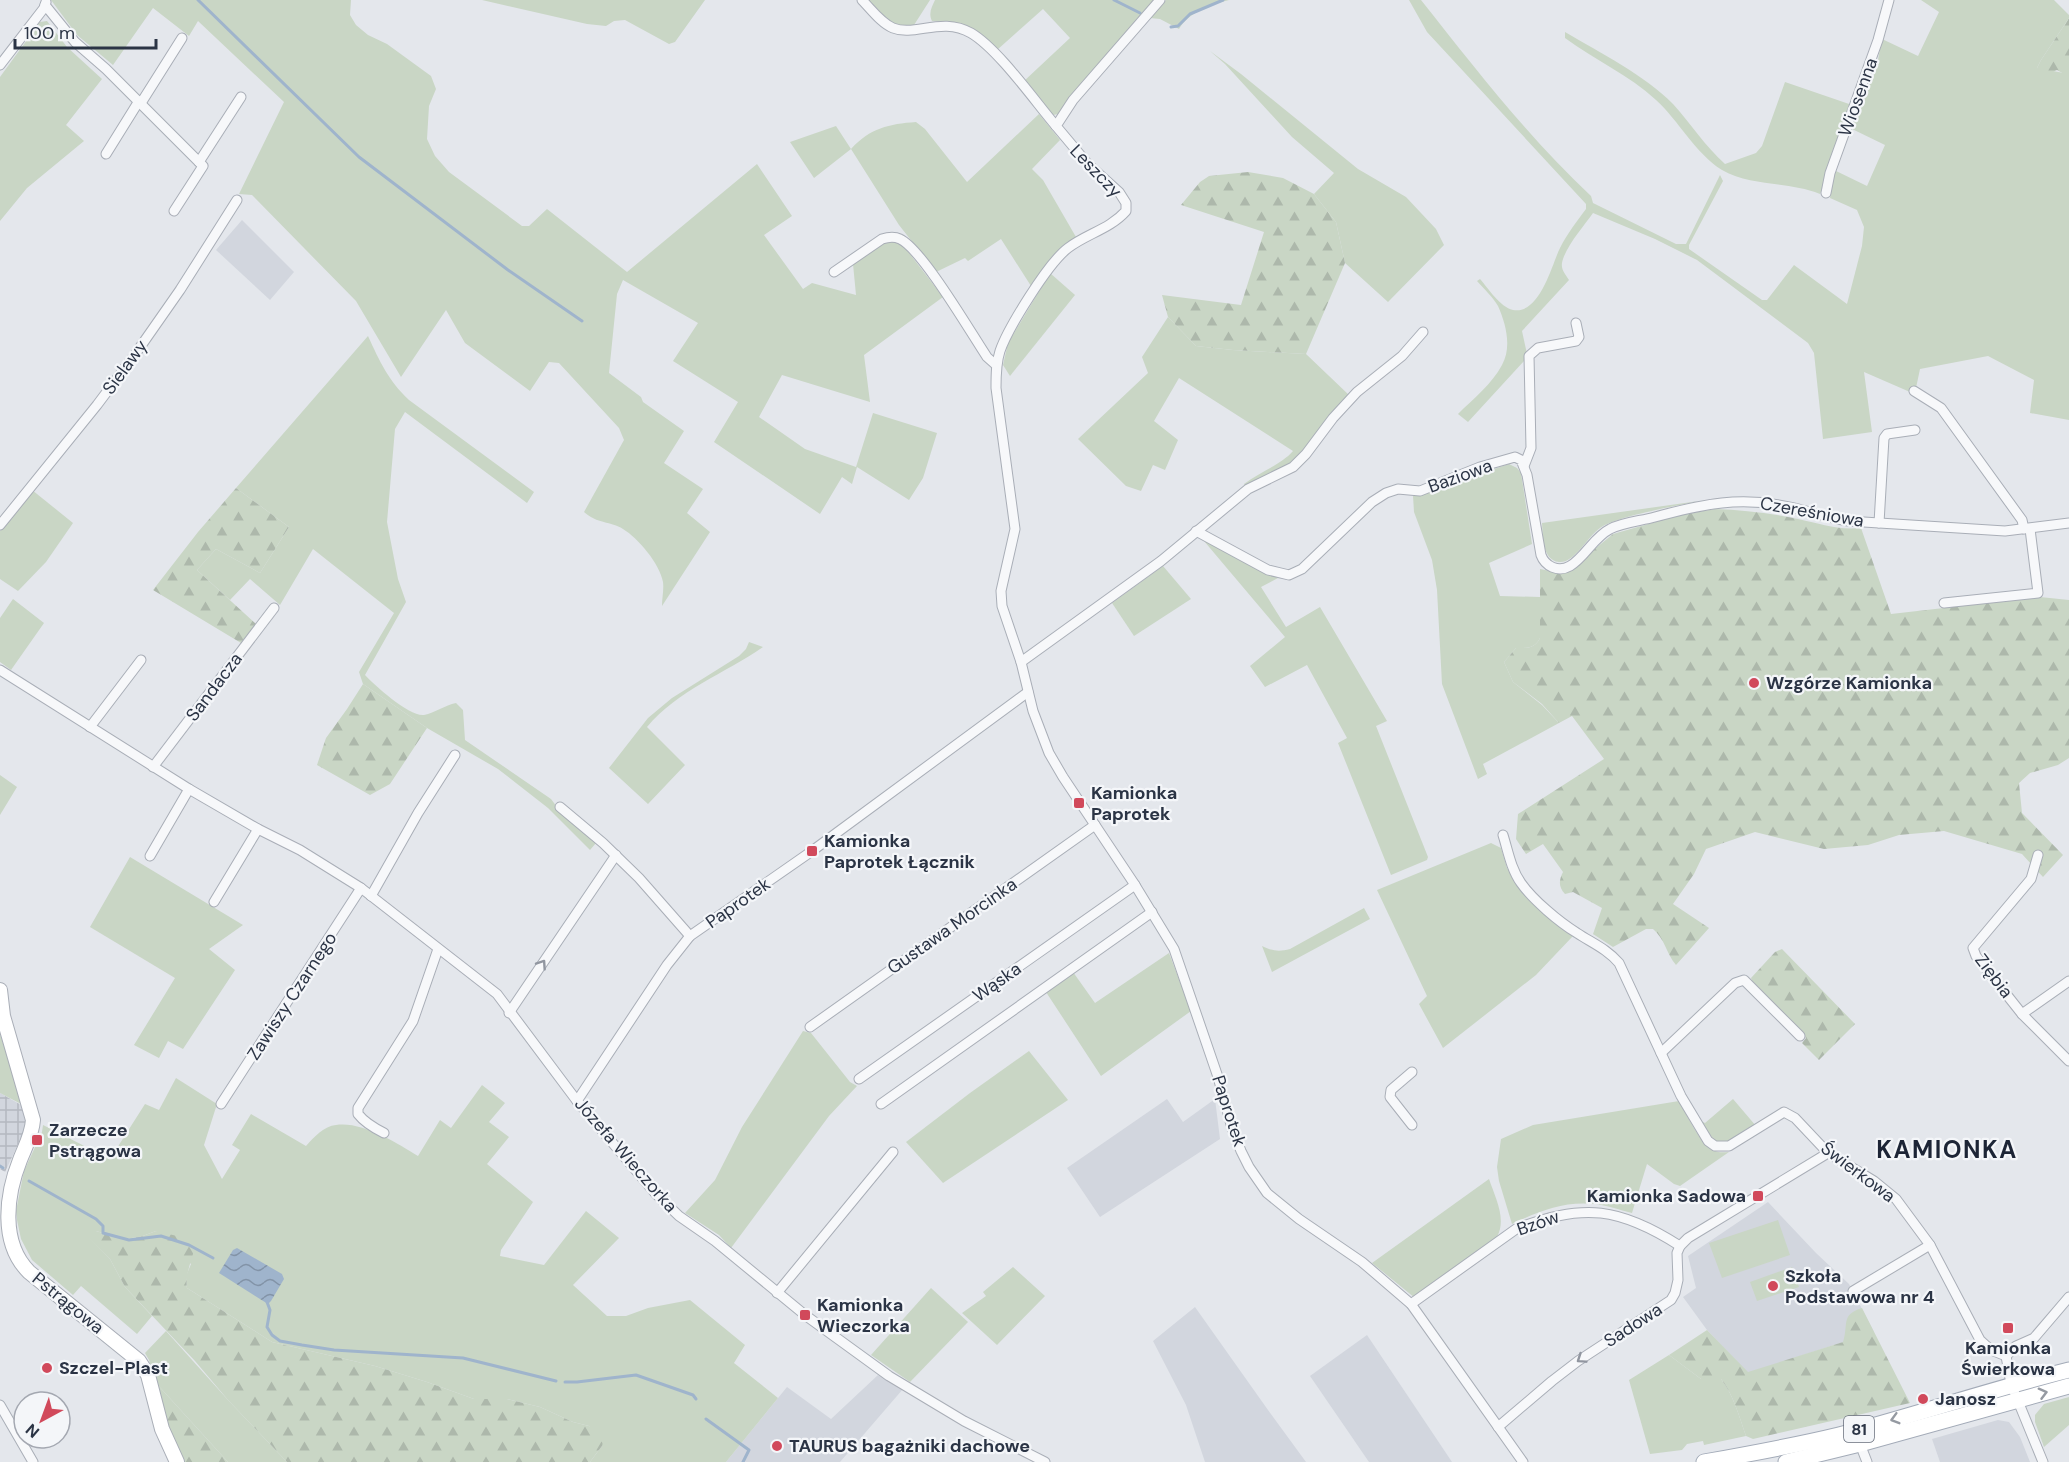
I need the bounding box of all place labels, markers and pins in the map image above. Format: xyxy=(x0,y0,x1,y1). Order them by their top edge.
place label: Wzgórze Kamionka xyxy=(1766,671,1932,695)
marker: Wzgórze Kamionka xyxy=(1747,676,1761,690)
place label: Kamionka Paprotek xyxy=(1091,781,1177,826)
marker: Kamionka Paprotek xyxy=(1072,796,1086,810)
place label: Kamionka Paprotek Łącznik xyxy=(824,829,975,874)
marker: Kamionka Paprotek Łącznik xyxy=(805,844,819,858)
place label: Zarzecze Pstrągowa xyxy=(49,1118,141,1163)
marker: Zarzecze Pstrągowa xyxy=(30,1133,44,1147)
place label: Kamionka Sadowa xyxy=(1587,1184,1746,1208)
marker: Kamionka Sadowa xyxy=(1751,1189,1765,1203)
place label: Szkoła Podstawowa nr 4 xyxy=(1785,1264,1935,1309)
marker: Szkoła Podstawowa nr 4 xyxy=(1766,1279,1780,1293)
place label: Kamionka Wieczorka xyxy=(817,1293,910,1338)
marker: Kamionka Wieczorka xyxy=(798,1308,812,1322)
marker: Kamionka Świerkowa xyxy=(2001,1321,2015,1335)
place label: Kamionka Świerkowa xyxy=(1961,1336,2055,1381)
place label: Szczel-Plast xyxy=(59,1356,168,1380)
marker: Szczel-Plast xyxy=(40,1361,54,1375)
place label: Janosz xyxy=(1935,1387,1996,1411)
marker: Janosz xyxy=(1916,1392,1930,1406)
place label: TAURUS bagażniki dachowe xyxy=(789,1434,1030,1458)
marker: TAURUS bagażniki dachowe xyxy=(770,1439,784,1453)

